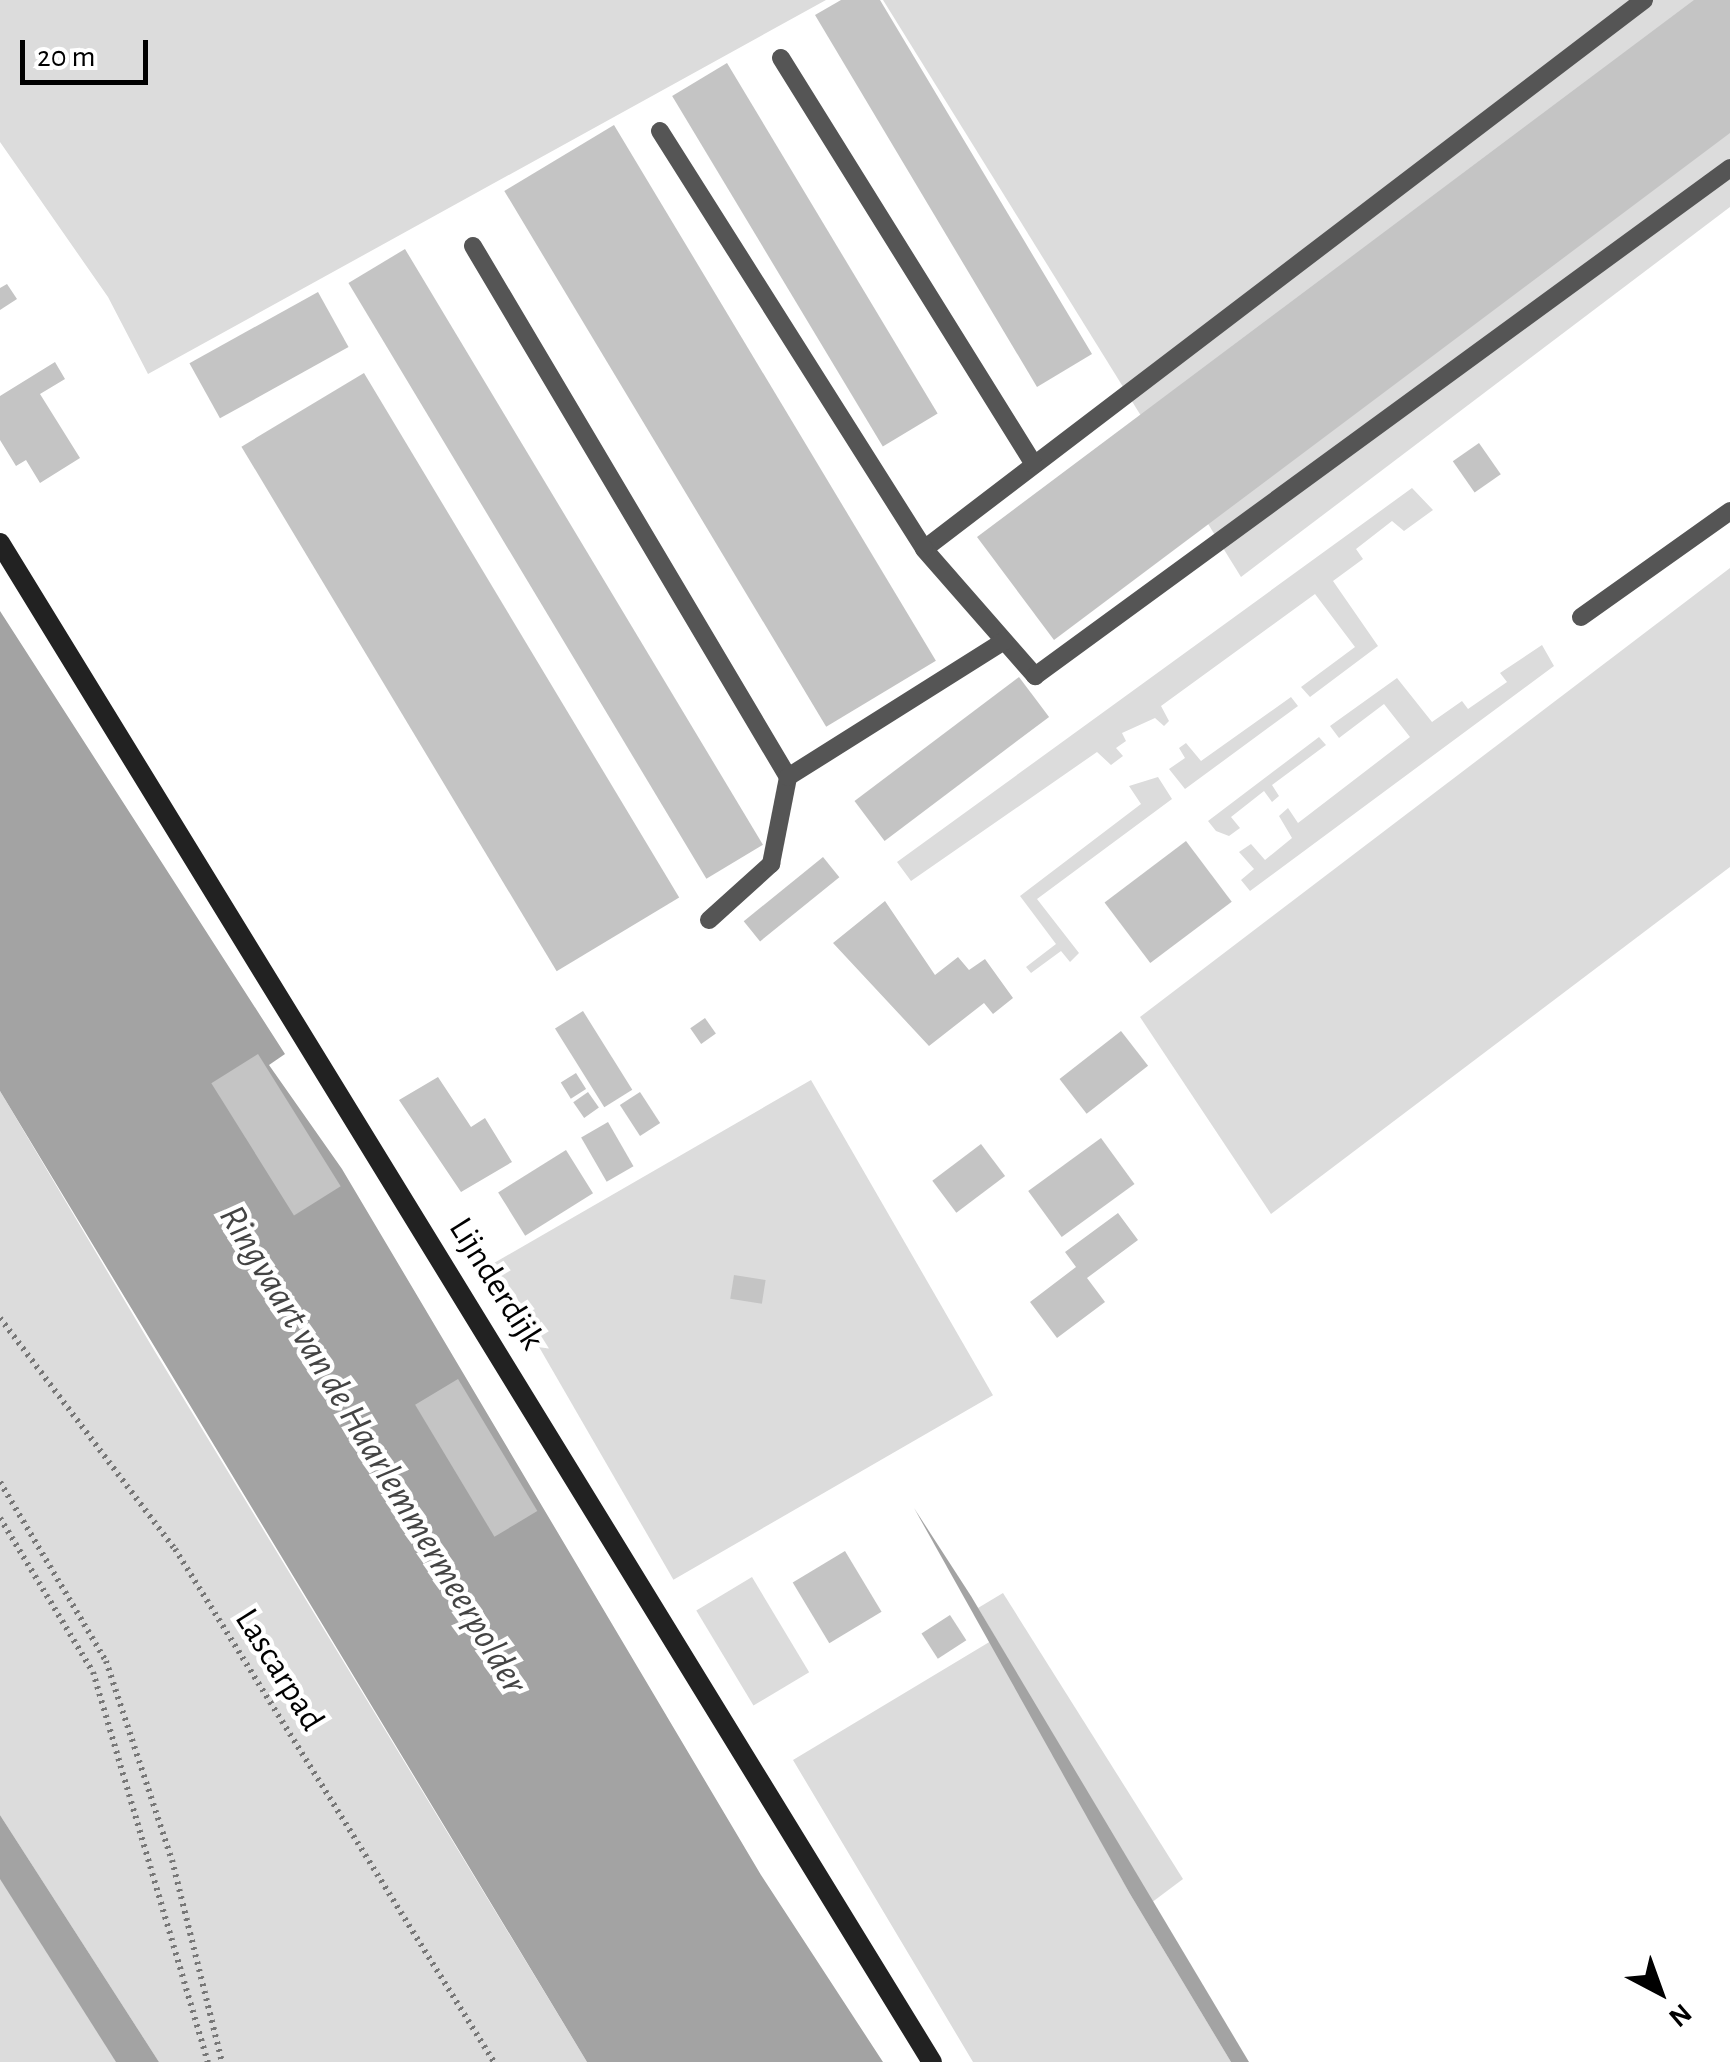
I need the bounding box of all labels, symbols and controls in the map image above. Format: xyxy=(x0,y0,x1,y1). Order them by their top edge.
scale bar xyxy=(25,20,152,82)
text: 20 m xyxy=(37,42,95,72)
water label: Ringvaart van de Haarlemmermeerpolder xyxy=(208,1198,536,1702)
street label: Lijnderdijk xyxy=(439,1210,553,1358)
street label: Lascarpad xyxy=(225,1601,333,1739)
north arrow xyxy=(1610,1942,1710,2042)
text: N xyxy=(1663,1998,1696,2032)

